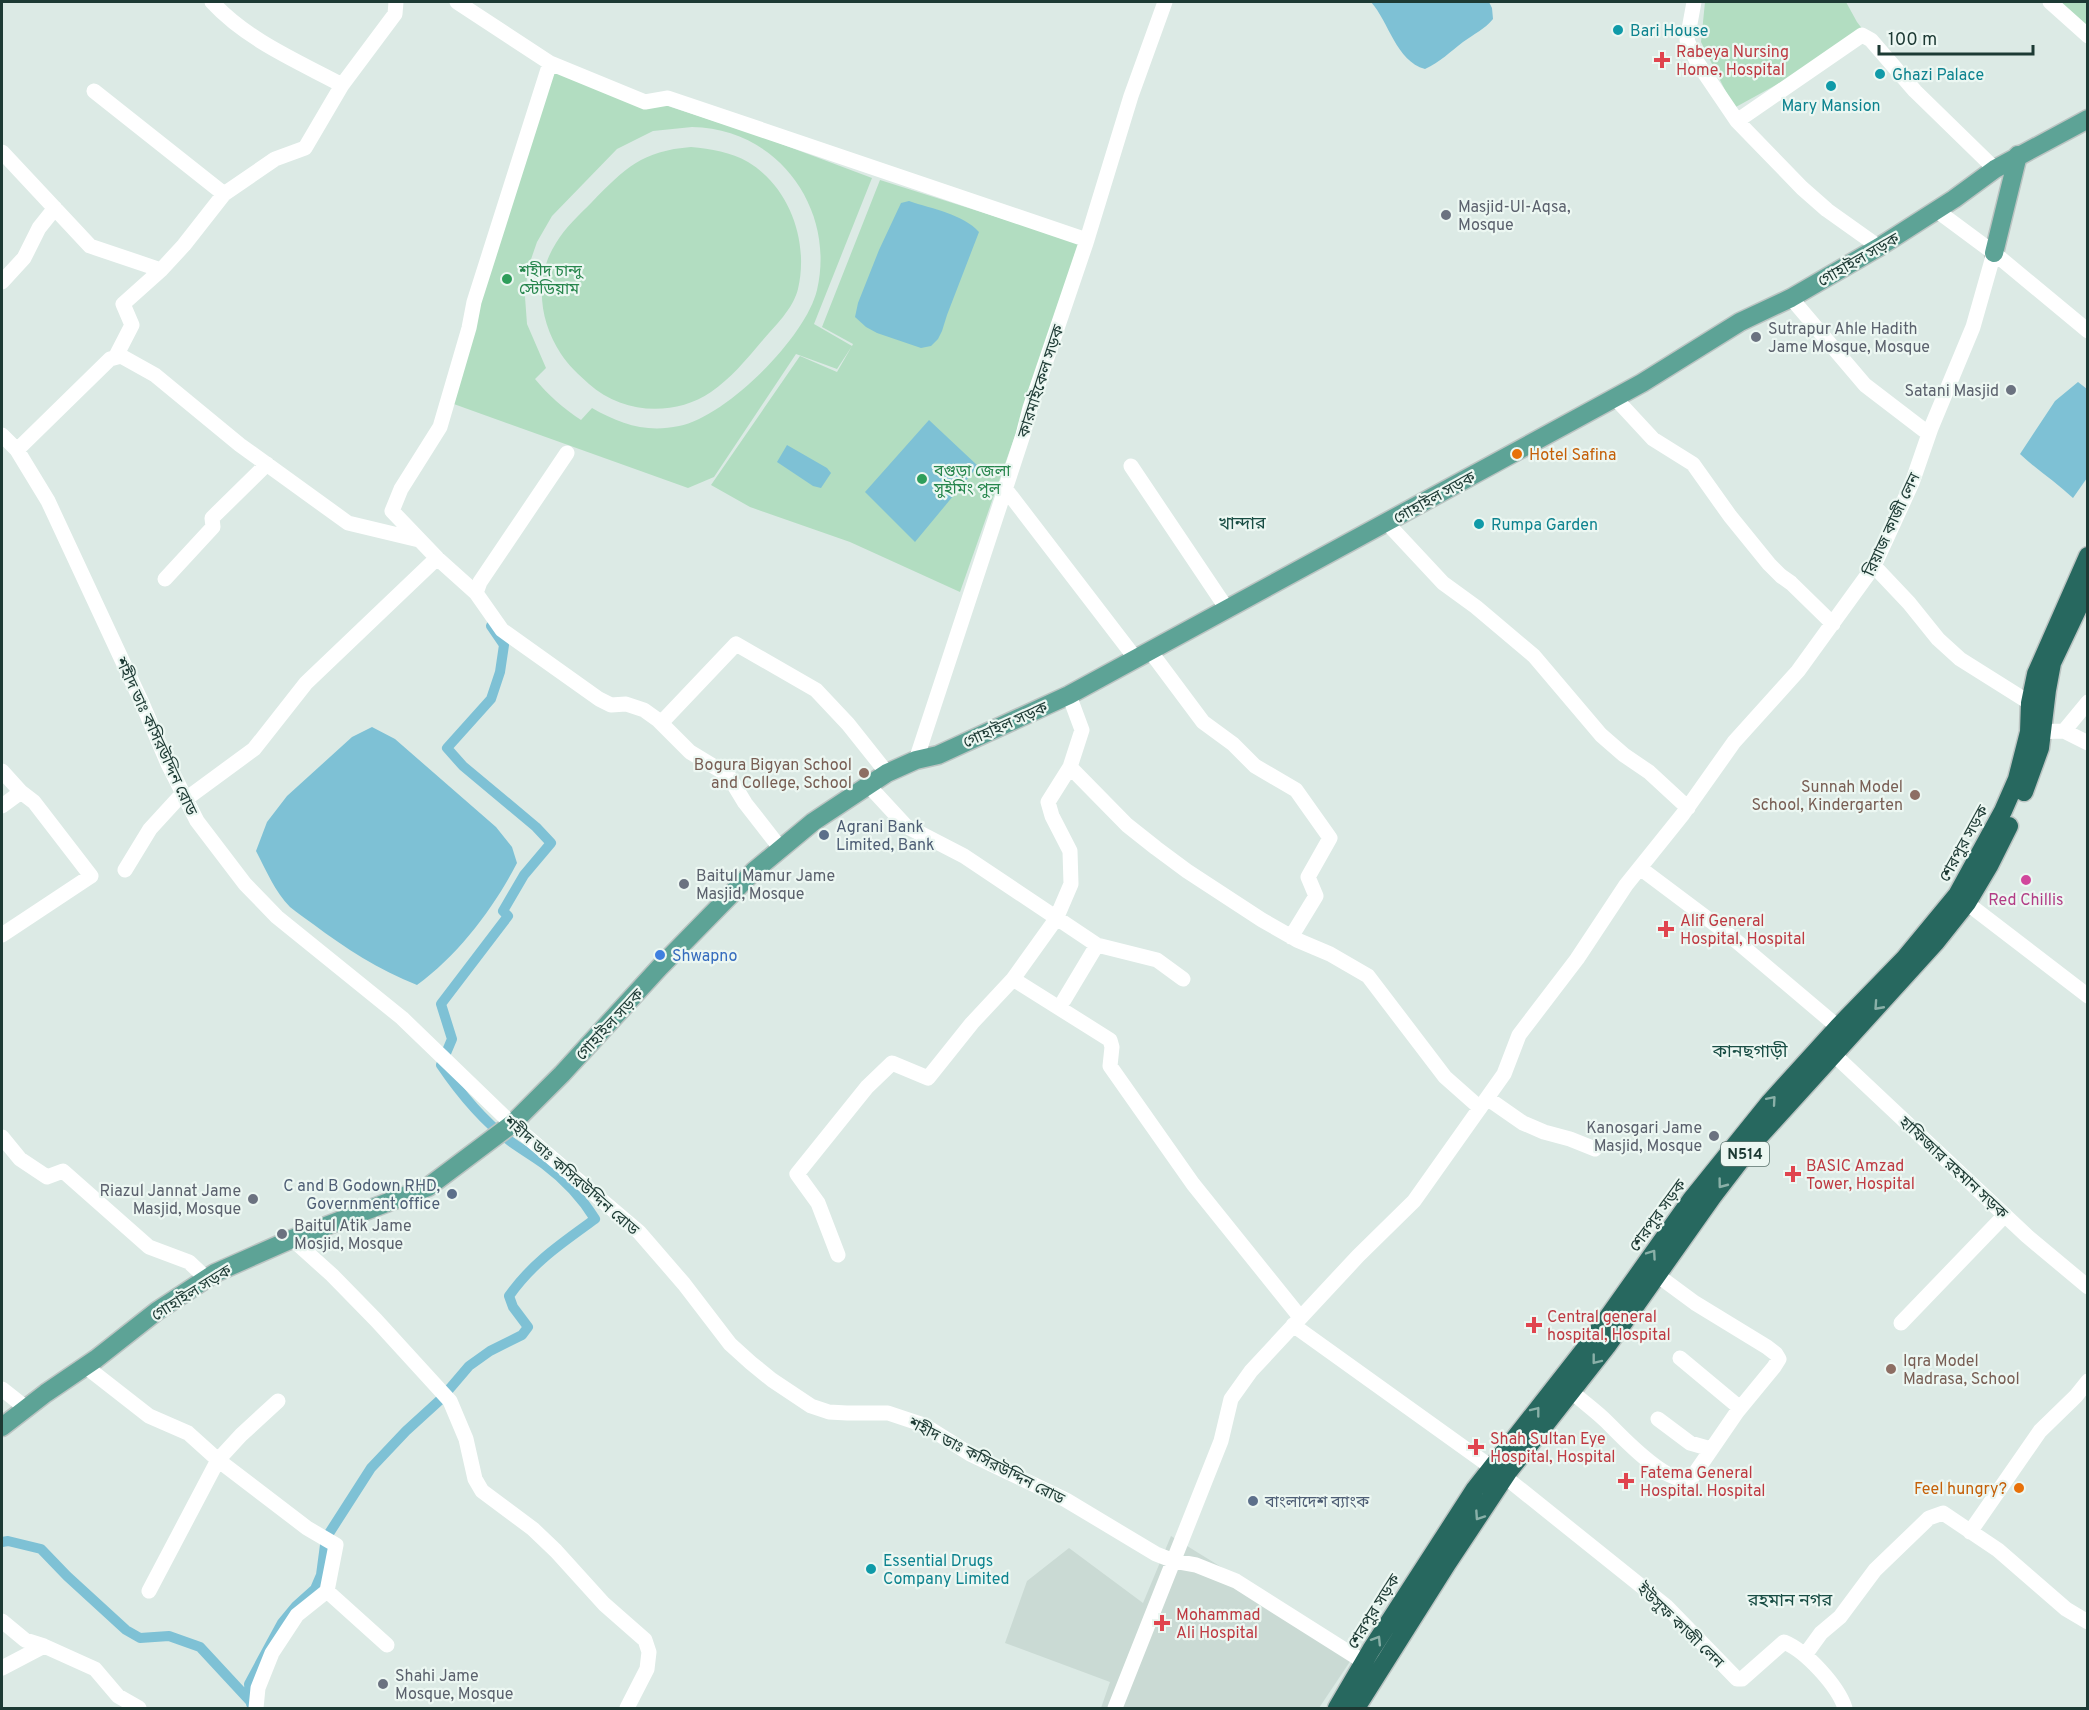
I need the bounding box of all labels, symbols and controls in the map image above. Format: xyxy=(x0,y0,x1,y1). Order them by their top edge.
scale bar xyxy=(1879,18,2034,56)
place label: Bari House xyxy=(1630,22,1708,42)
marker: Bari House xyxy=(1611,23,1625,37)
text: 100 m xyxy=(1888,29,1937,52)
place label: Rabeya Nursing Home, Hospital xyxy=(1676,43,1789,81)
marker: Rabeya Nursing Home, Hospital xyxy=(1653,51,1671,69)
place label: Ghazi Palace xyxy=(1892,66,1984,86)
marker: Ghazi Palace xyxy=(1873,67,1887,81)
marker: Mary Mansion xyxy=(1824,79,1838,93)
place label: Mary Mansion xyxy=(1781,97,1881,117)
place label: Masjid-Ul-Aqsa, Mosque xyxy=(1458,198,1571,236)
marker: Masjid-Ul-Aqsa, Mosque xyxy=(1439,208,1453,222)
street label: গোহাইল সড়ক xyxy=(1814,228,1904,292)
place label: শহীদ চান্দু স্টেডিয়াম xyxy=(518,261,585,300)
marker: শহীদ চান্দু স্টেডিয়াম xyxy=(500,272,514,286)
place label: Sutrapur Ahle Hadith Jame Mosque, Mosque xyxy=(1768,320,1930,358)
street label: কারমাইকেল সড়ক xyxy=(1013,321,1070,442)
marker: Sutrapur Ahle Hadith Jame Mosque, Mosque xyxy=(1749,330,1763,344)
place label: Satani Masjid xyxy=(1904,382,1999,402)
marker: Satani Masjid xyxy=(2004,383,2018,397)
place label: Hotel Safina xyxy=(1529,446,1616,466)
marker: Hotel Safina xyxy=(1510,447,1524,461)
place label: বগুড়া জেলা সুইমিং পুল xyxy=(933,462,1011,500)
street label: গোহাইল সড়ক xyxy=(1390,467,1480,530)
street label: রিয়াজ কাজী লেন xyxy=(1859,469,1926,581)
marker: বগুড়া জেলা সুইমিং পুল xyxy=(915,472,929,486)
district label: খান্দার xyxy=(1218,513,1266,536)
place label: Rumpa Garden xyxy=(1491,516,1598,536)
marker: Rumpa Garden xyxy=(1472,517,1486,531)
street label: শহীদ ডাঃ কসিরউদ্দিন রোড xyxy=(109,653,202,820)
street label: গোহাইল সড়ক xyxy=(960,697,1052,753)
place label: Bogura Bigyan School and College, School xyxy=(694,756,852,794)
marker: Bogura Bigyan School and College, School xyxy=(857,766,871,780)
place label: Sunnah Model School, Kindergarten xyxy=(1751,778,1903,816)
marker: Sunnah Model School, Kindergarten xyxy=(1908,788,1922,802)
street label: শেরপুর সড়ক xyxy=(1935,801,1995,886)
place label: Agrani Bank Limited, Bank xyxy=(836,818,935,856)
marker: Agrani Bank Limited, Bank xyxy=(817,828,831,842)
place label: Baitul Mamur Jame Masjid, Mosque xyxy=(696,867,835,905)
marker: Red Chillis xyxy=(2019,873,2033,887)
marker: Baitul Mamur Jame Masjid, Mosque xyxy=(677,877,691,891)
place label: Red Chillis xyxy=(1988,891,2064,911)
place label: Alif General Hospital, Hospital xyxy=(1680,912,1806,950)
marker: Alif General Hospital, Hospital xyxy=(1657,920,1675,938)
place label: Shwapno xyxy=(672,947,738,967)
marker: Shwapno xyxy=(653,948,667,962)
street label: গোহাইল সড়ক xyxy=(571,984,649,1065)
one-way arrow xyxy=(1874,999,1885,1010)
district label: কানছগাড়ী xyxy=(1711,1041,1788,1064)
one-way arrow xyxy=(1765,1097,1776,1107)
street label: শহীদ ডাঃ কসিরউদ্দিন রোড xyxy=(498,1111,643,1241)
street label: হাফিজার রহমান সড়ক xyxy=(1893,1111,2013,1225)
place label: Kanosgari Jame Masjid, Mosque xyxy=(1586,1119,1702,1157)
marker: Kanosgari Jame Masjid, Mosque xyxy=(1707,1129,1721,1143)
road number: N514 xyxy=(1721,1142,1769,1166)
place label: BASIC Amzad Tower, Hospital xyxy=(1806,1157,1915,1195)
marker: BASIC Amzad Tower, Hospital xyxy=(1784,1165,1802,1183)
street label: শেরপুর সড়ক xyxy=(1626,1175,1692,1256)
place label: C and B Godown RHD, Government office xyxy=(283,1177,440,1215)
one-way arrow xyxy=(1718,1178,1729,1189)
place label: Riazul Jannat Jame Masjid, Mosque xyxy=(99,1182,241,1220)
marker: C and B Godown RHD, Government office xyxy=(445,1187,459,1201)
marker: Riazul Jannat Jame Masjid, Mosque xyxy=(246,1192,260,1206)
place label: Baitul Atik Jame Mosjid, Mosque xyxy=(294,1217,412,1255)
marker: Baitul Atik Jame Mosjid, Mosque xyxy=(275,1227,289,1241)
one-way arrow xyxy=(1645,1250,1656,1261)
street label: গোহাইল সড়ক xyxy=(148,1260,237,1326)
place label: Central general hospital, Hospital xyxy=(1547,1308,1671,1346)
marker: Central general hospital, Hospital xyxy=(1525,1316,1543,1334)
place label: Iqra Model Madrasa, School xyxy=(1903,1352,2020,1390)
one-way arrow xyxy=(1592,1353,1603,1364)
marker: Iqra Model Madrasa, School xyxy=(1884,1362,1898,1376)
one-way arrow xyxy=(1528,1406,1539,1417)
street label: শহীদ ডাঃ কসিরউদ্দিন রোড xyxy=(904,1412,1068,1510)
place label: Shah Sultan Eye Hospital, Hospital xyxy=(1490,1430,1616,1468)
marker: Shah Sultan Eye Hospital, Hospital xyxy=(1467,1438,1485,1456)
place label: Fatema General Hospital. Hospital xyxy=(1640,1464,1766,1502)
marker: Fatema General Hospital. Hospital xyxy=(1617,1472,1635,1490)
place label: Feel hungry? xyxy=(1914,1480,2007,1500)
marker: Feel hungry? xyxy=(2012,1481,2026,1495)
place label: বাংলাদেশ ব্যাংক xyxy=(1264,1493,1370,1513)
marker: বাংলাদেশ ব্যাংক xyxy=(1246,1494,1260,1508)
one-way arrow xyxy=(1475,1509,1486,1520)
place label: Essential Drugs Company Limited xyxy=(883,1552,1010,1590)
marker: Essential Drugs Company Limited xyxy=(864,1562,878,1576)
street label: শেরপুর সড়ক xyxy=(1344,1570,1406,1653)
street label: ইউসুফ কাজী লেন xyxy=(1631,1579,1728,1673)
district label: রহমান নগর xyxy=(1747,1590,1832,1613)
place label: Mohammad Ali Hospital xyxy=(1176,1606,1261,1644)
marker: Mohammad Ali Hospital xyxy=(1153,1614,1171,1632)
one-way arrow xyxy=(1370,1636,1382,1646)
place label: Shahi Jame Mosque, Mosque xyxy=(395,1667,513,1705)
marker: Shahi Jame Mosque, Mosque xyxy=(376,1677,390,1691)

